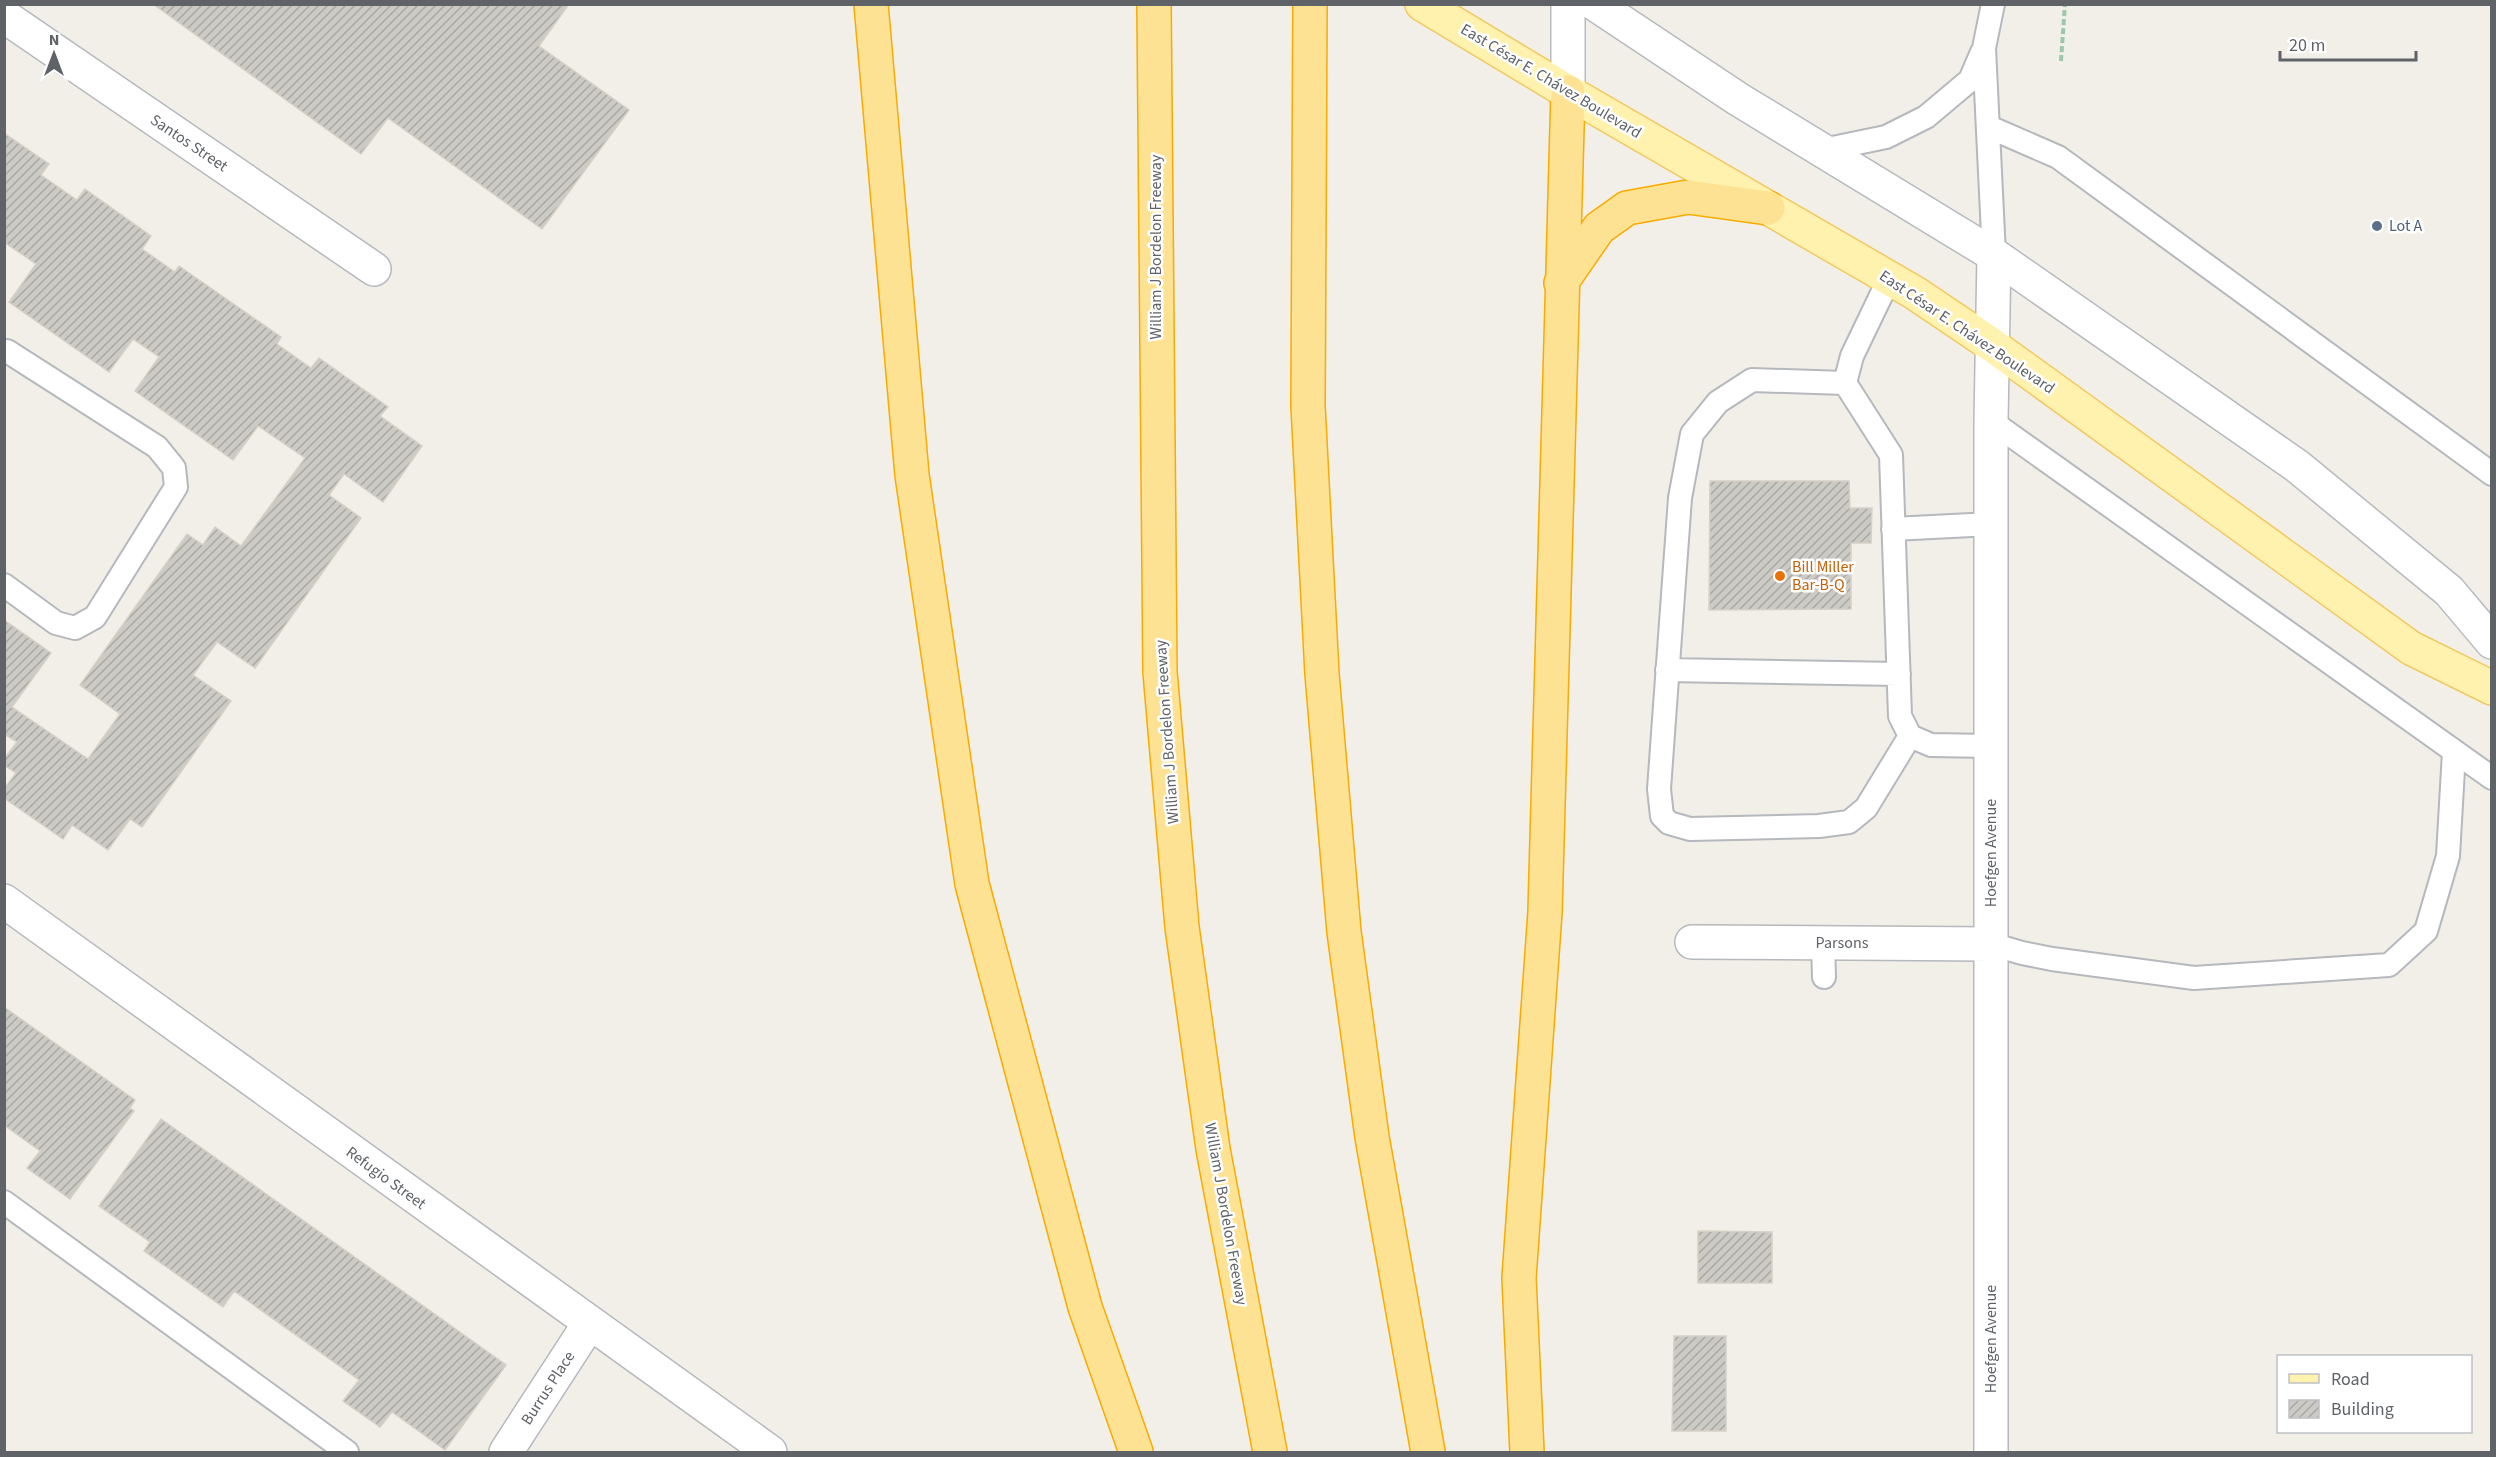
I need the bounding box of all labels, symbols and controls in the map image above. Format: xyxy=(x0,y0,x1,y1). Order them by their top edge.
street label: East César E. Chávez Boulevard xyxy=(1456,18,1646,144)
north arrow xyxy=(24,24,84,84)
scale bar xyxy=(2280,24,2416,62)
text: N xyxy=(49,29,59,51)
text: 20 m xyxy=(2289,33,2325,58)
street label: Santos Street xyxy=(146,109,233,177)
street label: William J Bordelon Freeway xyxy=(1145,154,1167,339)
place label: Lot A xyxy=(2389,215,2423,237)
marker: Lot A xyxy=(2370,219,2384,233)
street label: East César E. Chávez Boulevard xyxy=(1875,265,2059,399)
place label: Bill Miller Bar-B-Q xyxy=(1792,556,1854,596)
marker: Bill Miller Bar-B-Q xyxy=(1773,569,1787,583)
street label: William J Bordelon Freeway xyxy=(1150,639,1184,825)
street label: Hoefgen Avenue xyxy=(1980,799,2002,907)
street label: Parsons xyxy=(1816,932,1869,954)
street label: William J Bordelon Freeway xyxy=(1199,1121,1253,1307)
street label: Refugio Street xyxy=(341,1141,431,1215)
street label: Hoefgen Avenue xyxy=(1980,1285,2002,1393)
street label: Burrus Place xyxy=(516,1347,580,1429)
legend xyxy=(2277,1355,2472,1433)
text: Road xyxy=(2331,1367,2370,1392)
text: Building xyxy=(2331,1397,2394,1422)

